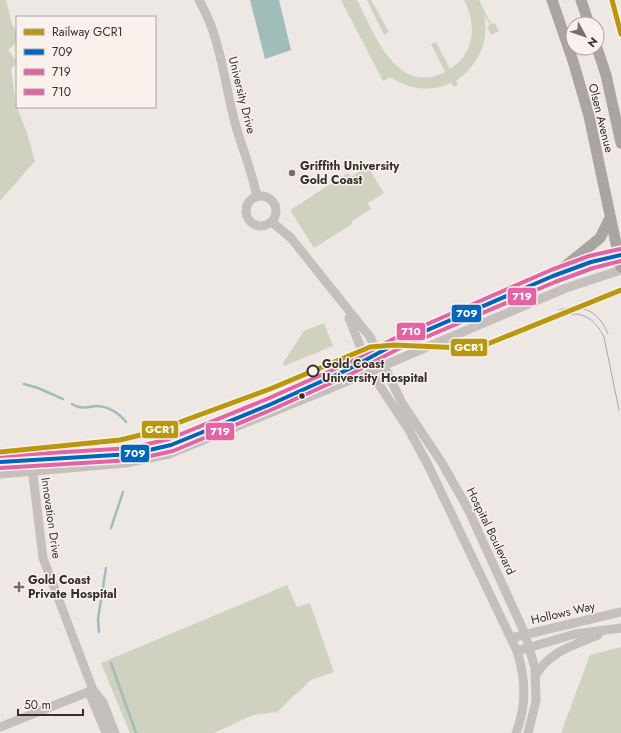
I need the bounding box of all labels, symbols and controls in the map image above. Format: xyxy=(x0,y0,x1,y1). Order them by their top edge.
legend xyxy=(16,16,156,108)
north arrow xyxy=(565,16,605,56)
text: Railway GCR1 xyxy=(52,23,123,41)
text: N xyxy=(584,34,602,51)
text: 709 xyxy=(52,43,73,61)
street label: University Drive xyxy=(224,55,260,135)
text: 719 xyxy=(52,63,71,81)
street label: Olsen Avenue xyxy=(584,82,618,154)
text: 710 xyxy=(52,83,71,101)
place label: Griffith University Gold Coast xyxy=(300,157,400,189)
marker: Griffith University Gold Coast xyxy=(287,168,297,178)
line badge: 719 xyxy=(507,287,537,306)
text: 719 xyxy=(512,288,532,304)
line badge: 709 xyxy=(451,304,482,323)
text: 709 xyxy=(456,305,478,321)
line badge: 710 xyxy=(396,322,426,341)
text: 710 xyxy=(401,323,421,339)
line badge: GCR1 xyxy=(450,338,488,357)
text: GCR1 xyxy=(454,339,484,355)
place label: Gold Coast University Hospital xyxy=(322,355,427,387)
marker: Gold Coast University Hospital xyxy=(306,364,320,378)
unlabelled marker xyxy=(297,391,307,401)
line badge: GCR1 xyxy=(141,420,179,439)
text: GCR1 xyxy=(145,421,175,437)
line badge: 719 xyxy=(205,422,235,441)
text: 719 xyxy=(210,423,230,439)
line badge: 709 xyxy=(120,444,150,463)
text: 709 xyxy=(124,445,146,461)
street label: Innovation Drive xyxy=(36,476,66,560)
street label: Hospital Boulevard xyxy=(462,484,520,578)
place label: Gold Coast Private Hospital xyxy=(28,571,117,603)
marker: Gold Coast Private Hospital xyxy=(13,581,25,593)
street label: Hollows Way xyxy=(529,597,598,629)
scale bar xyxy=(18,691,83,717)
text: 50 m xyxy=(24,696,51,714)

